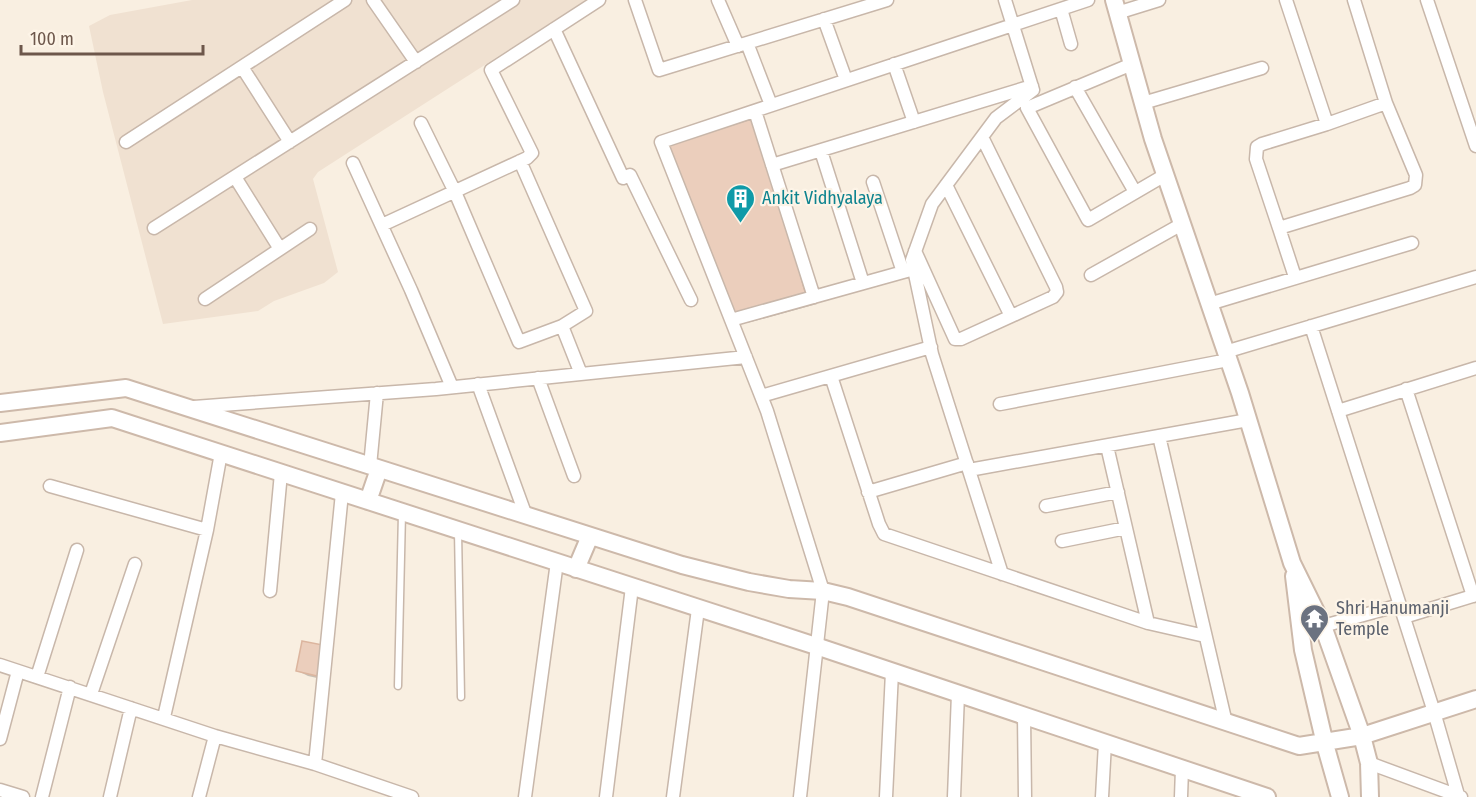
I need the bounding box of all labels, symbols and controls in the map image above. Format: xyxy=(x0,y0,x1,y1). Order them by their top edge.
scale bar xyxy=(21,18,202,56)
text: 100 m xyxy=(30,28,74,50)
building icon: Ankit Vidhyalaya xyxy=(725,182,757,224)
place label: Ankit Vidhyalaya xyxy=(762,187,883,209)
place label: Shri Hanumanji Temple xyxy=(1336,597,1449,640)
temple icon: Shri Hanumanji Temple xyxy=(1299,602,1331,644)

